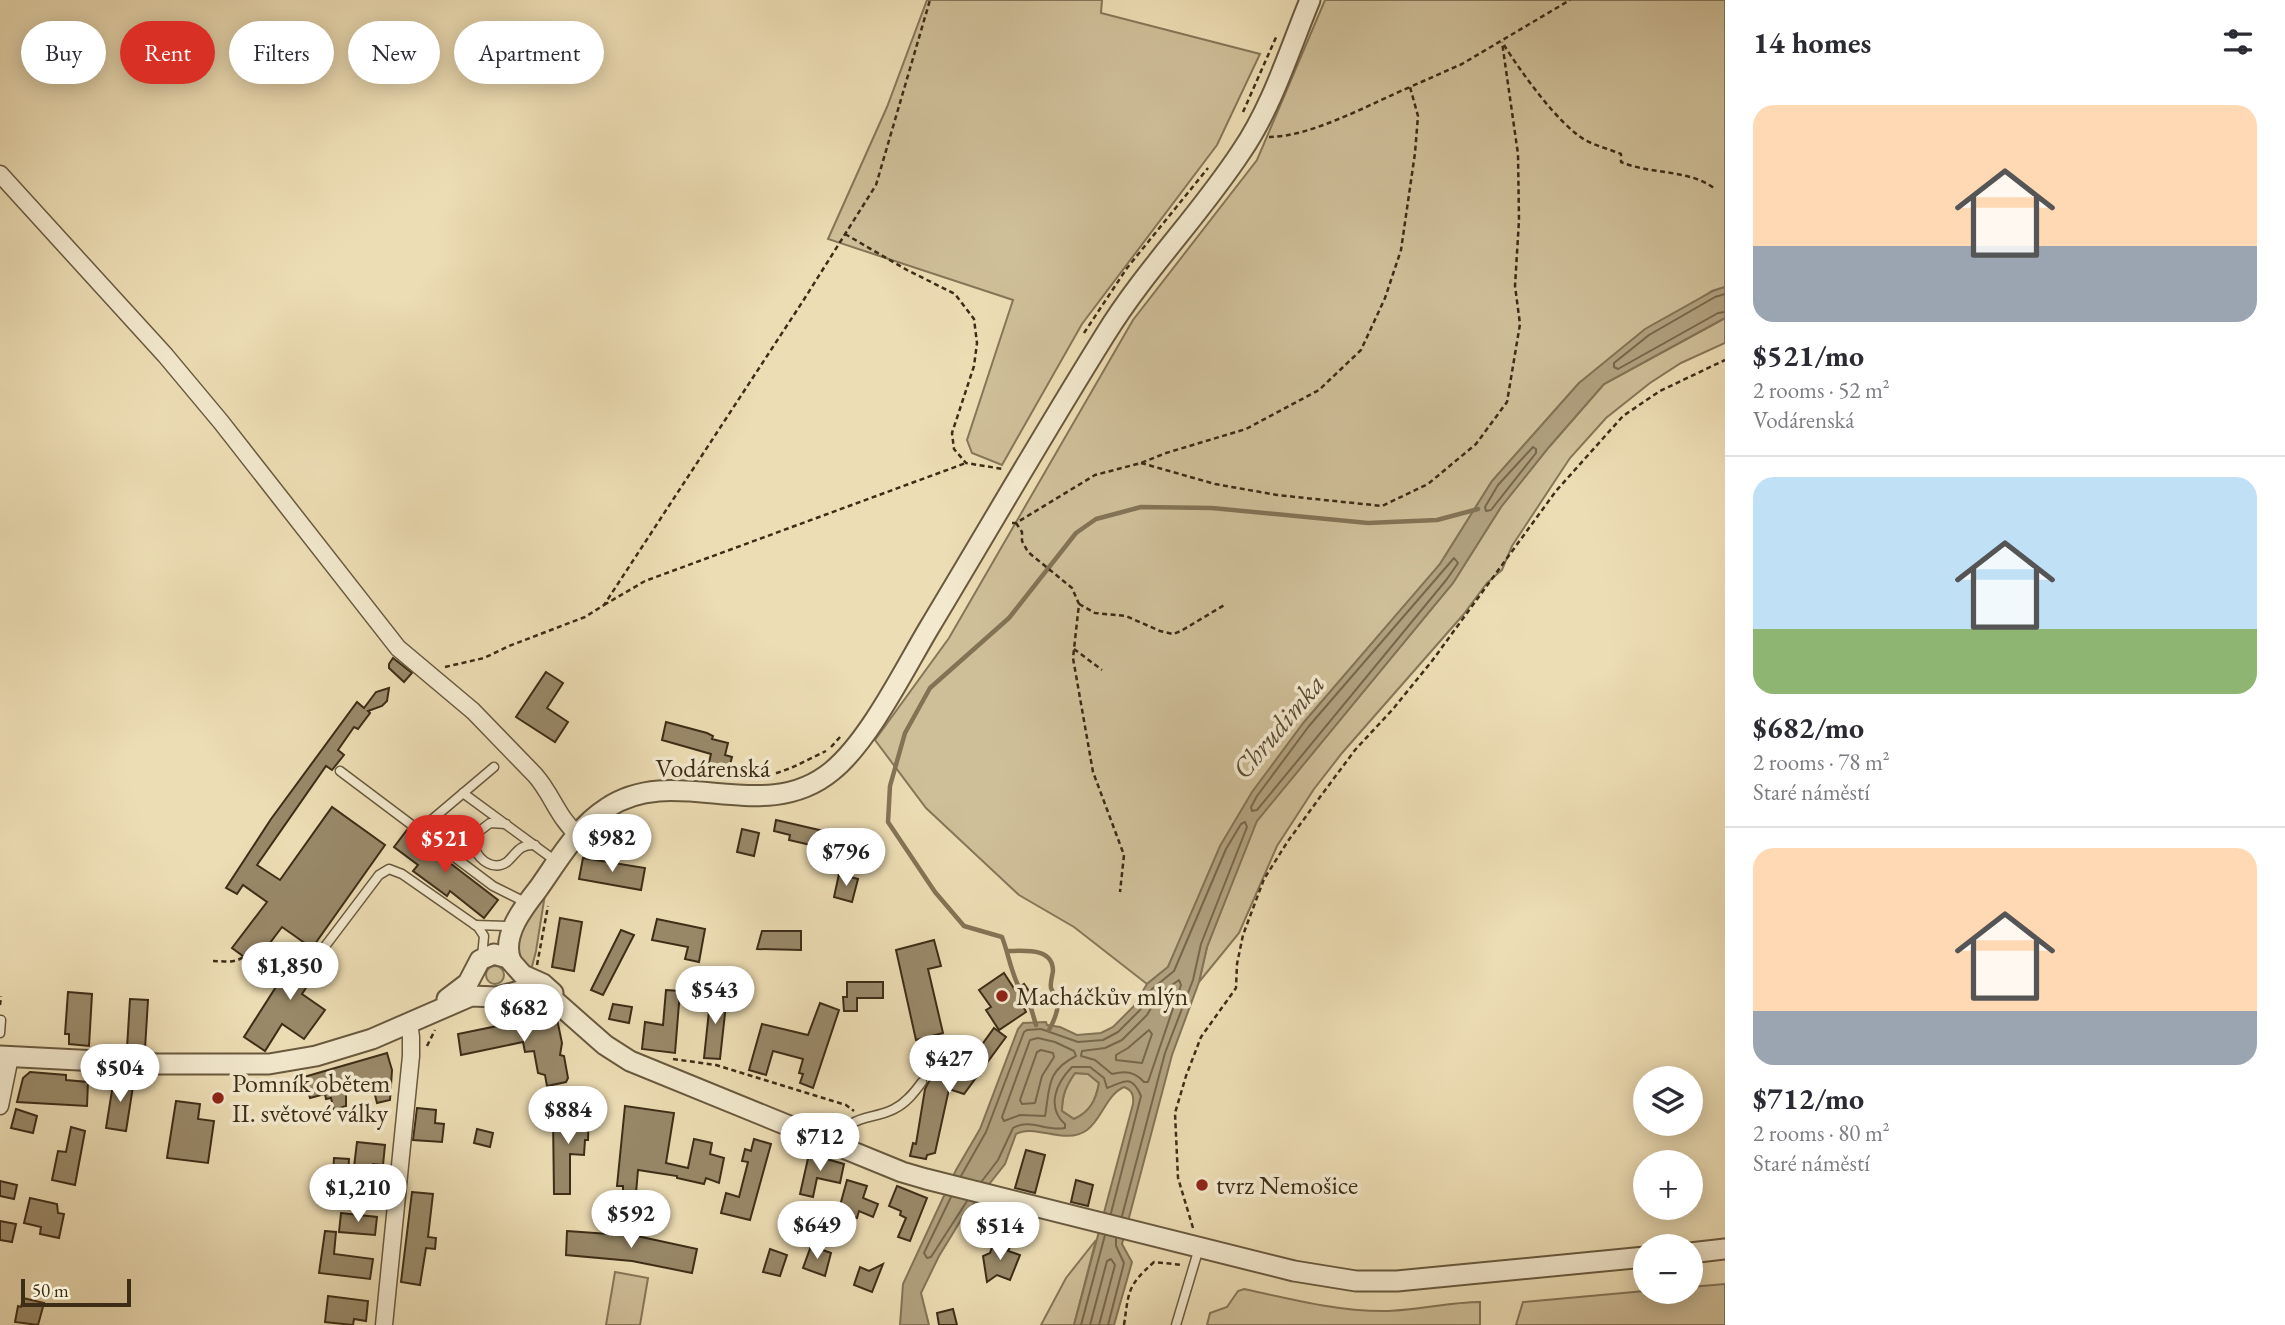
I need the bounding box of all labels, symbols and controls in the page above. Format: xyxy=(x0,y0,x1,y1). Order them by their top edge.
chip: Buy xyxy=(21,21,106,84)
chip: Rent xyxy=(120,21,215,84)
chip: Filters xyxy=(229,21,334,84)
chip: New xyxy=(348,21,440,84)
chip: Apartment xyxy=(454,21,604,84)
text: 14 homes xyxy=(1753,23,1871,62)
icon: filters xyxy=(2219,23,2257,61)
icon: home xyxy=(1942,150,2068,276)
text: $521/mo xyxy=(1753,336,1864,375)
text: 2 rooms · 52 m² xyxy=(1753,375,1890,405)
text: Vodárenská xyxy=(1753,405,1855,435)
icon: home xyxy=(1942,522,2068,648)
water label: Chrudimka xyxy=(1224,666,1332,786)
text: $682/mo xyxy=(1753,708,1864,747)
text: 2 rooms · 78 m² xyxy=(1753,747,1890,777)
street label: Vodárenská xyxy=(656,751,771,785)
text: Staré náměstí xyxy=(1753,777,1870,807)
pin: $982 xyxy=(571,814,653,874)
pin: $521 xyxy=(404,816,486,875)
text: $982 xyxy=(588,822,636,852)
text: $521 xyxy=(421,823,469,853)
pin: $796 xyxy=(805,828,887,888)
text: $796 xyxy=(822,836,870,866)
icon: home xyxy=(1942,893,2068,1019)
pin: $1,850 xyxy=(233,942,347,1002)
text: $1,850 xyxy=(258,950,322,980)
pin: $543 xyxy=(674,967,756,1026)
text: $543 xyxy=(691,974,739,1004)
place label: Macháčkův mlýn xyxy=(1016,979,1189,1013)
pin: $682 xyxy=(483,984,565,1044)
marker: Macháčkův mlýn xyxy=(994,988,1010,1004)
text: $682 xyxy=(500,992,548,1022)
pin: $427 xyxy=(908,1036,990,1095)
text: $427 xyxy=(925,1043,973,1073)
pin: $504 xyxy=(79,1044,161,1104)
text: $504 xyxy=(96,1052,144,1082)
place label: Pomník obětem II. světové války xyxy=(232,1066,391,1130)
map controls xyxy=(1633,1066,1703,1304)
button: layers xyxy=(1633,1066,1703,1136)
text: $712/mo xyxy=(1753,1079,1864,1118)
pin: $884 xyxy=(527,1086,609,1146)
marker: Pomník obětem II. světové války xyxy=(210,1090,226,1106)
text: $884 xyxy=(544,1094,592,1124)
pin: $712 xyxy=(779,1114,861,1173)
text: 2 rooms · 80 m² xyxy=(1753,1118,1890,1148)
text: $712 xyxy=(796,1121,844,1151)
text: Staré náměstí xyxy=(1753,1148,1870,1178)
button: + xyxy=(1633,1150,1703,1220)
pin: $1,210 xyxy=(301,1164,415,1224)
place label: tvrz Nemošice xyxy=(1216,1168,1358,1202)
text: $1,210 xyxy=(326,1172,390,1202)
marker: tvrz Nemošice xyxy=(1194,1177,1210,1193)
pin: $592 xyxy=(590,1190,672,1250)
text: $592 xyxy=(607,1198,655,1228)
pin: $649 xyxy=(776,1202,858,1261)
pin: $514 xyxy=(959,1202,1041,1262)
text: $649 xyxy=(793,1209,841,1239)
text: $514 xyxy=(976,1210,1024,1240)
button: − xyxy=(1633,1234,1703,1304)
scale bar xyxy=(21,1276,131,1308)
text: 50 m xyxy=(32,1278,69,1303)

